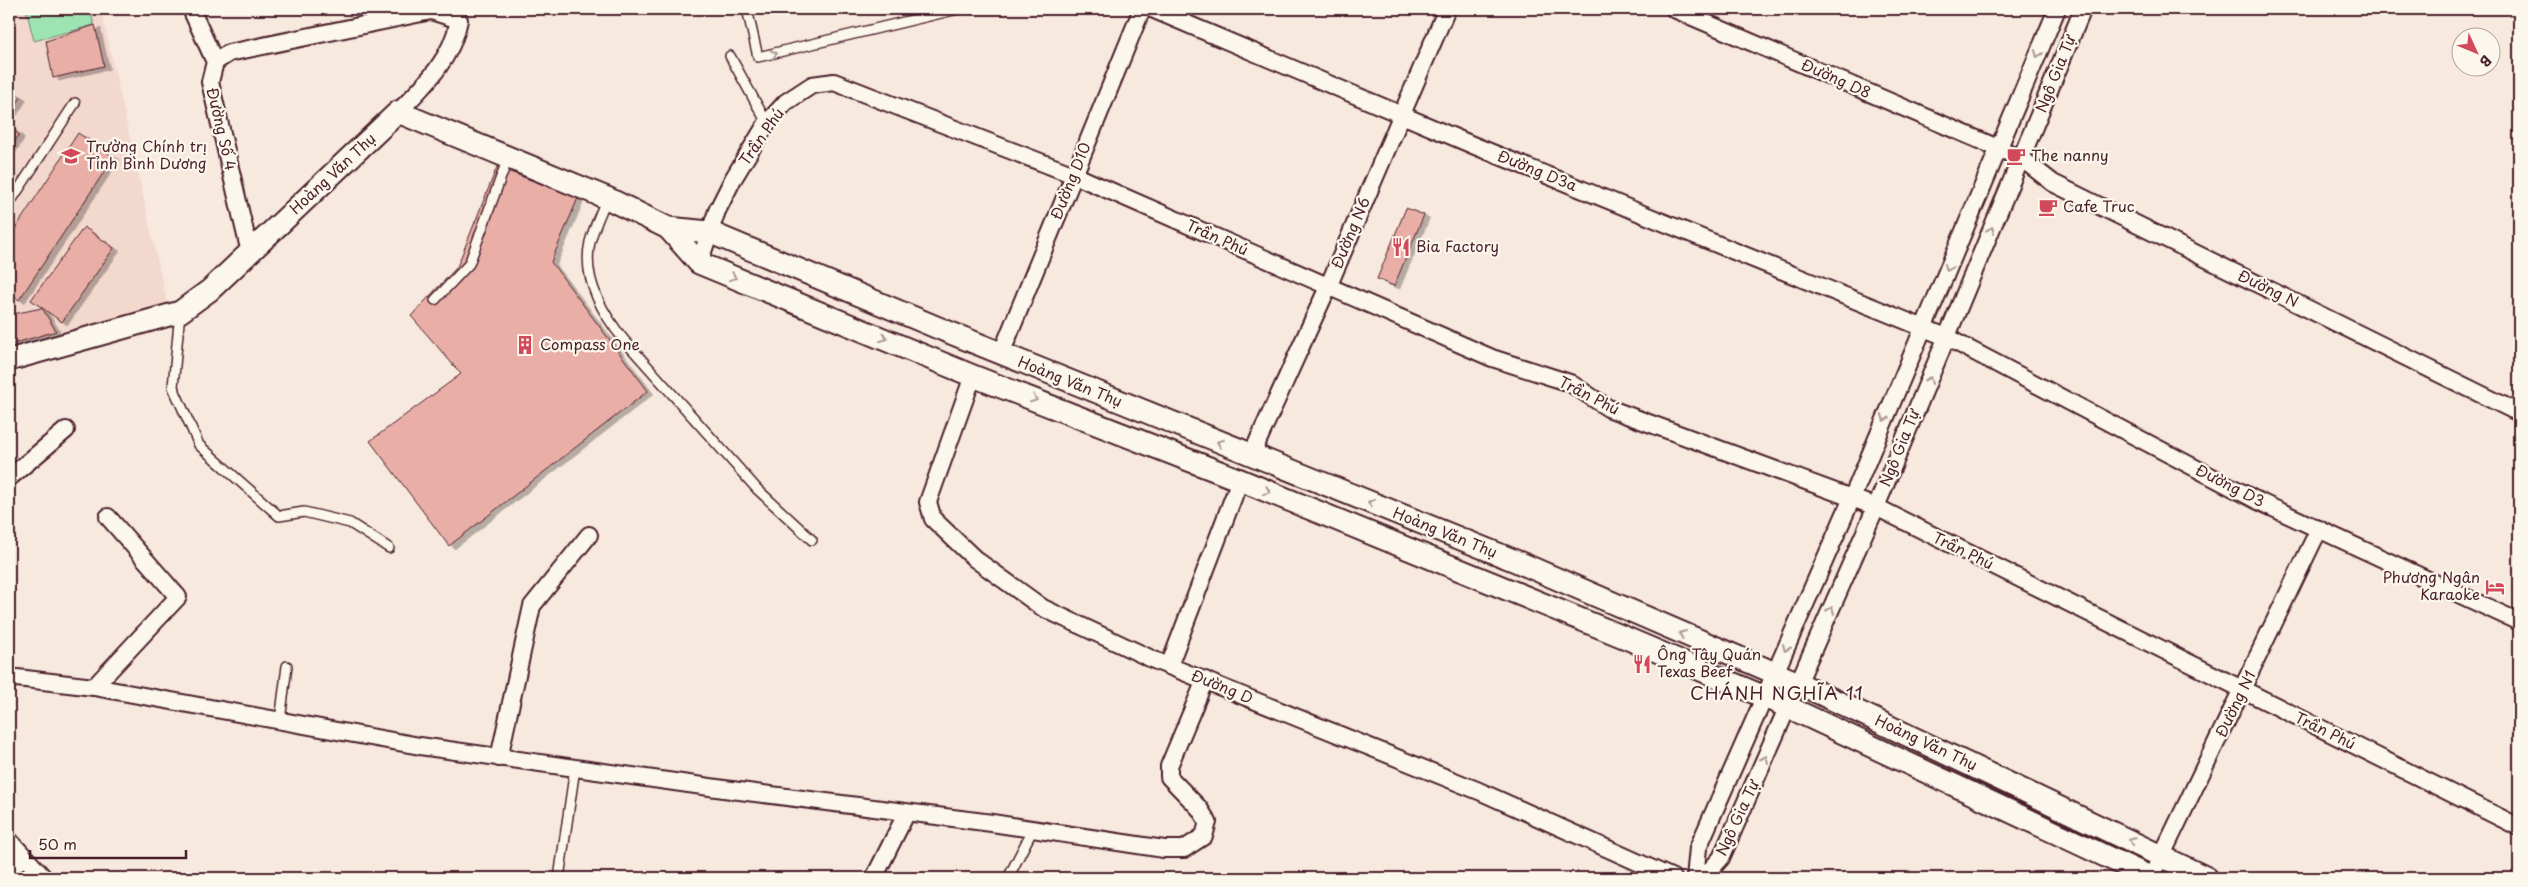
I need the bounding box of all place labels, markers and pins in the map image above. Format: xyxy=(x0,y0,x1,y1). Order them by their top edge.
place label: Trường Chính trị Tỉnh Bình Dương xyxy=(86,134,207,174)
place label: The nanny xyxy=(2031,143,2109,166)
school or university icon: Trường Chính trị Tỉnh Bình Dương xyxy=(60,145,82,167)
cafe icon: The nanny xyxy=(2005,145,2027,167)
place label: Cafe Truc xyxy=(2063,194,2135,217)
cafe icon: Cafe Truc xyxy=(2037,196,2059,218)
place label: Bia Factory xyxy=(1416,234,1499,257)
restaurant icon: Bia Factory xyxy=(1390,236,1412,258)
place label: Compass One xyxy=(540,332,640,355)
building icon: Compass One xyxy=(514,334,536,356)
place label: Phương Ngân Karaoke xyxy=(2383,565,2480,605)
hotel icon: Phương Ngân Karaoke xyxy=(2484,576,2506,598)
place label: Ông Tây Quán Texas Beef xyxy=(1657,642,1761,682)
restaurant icon: Ông Tây Quán Texas Beef xyxy=(1631,653,1653,675)

